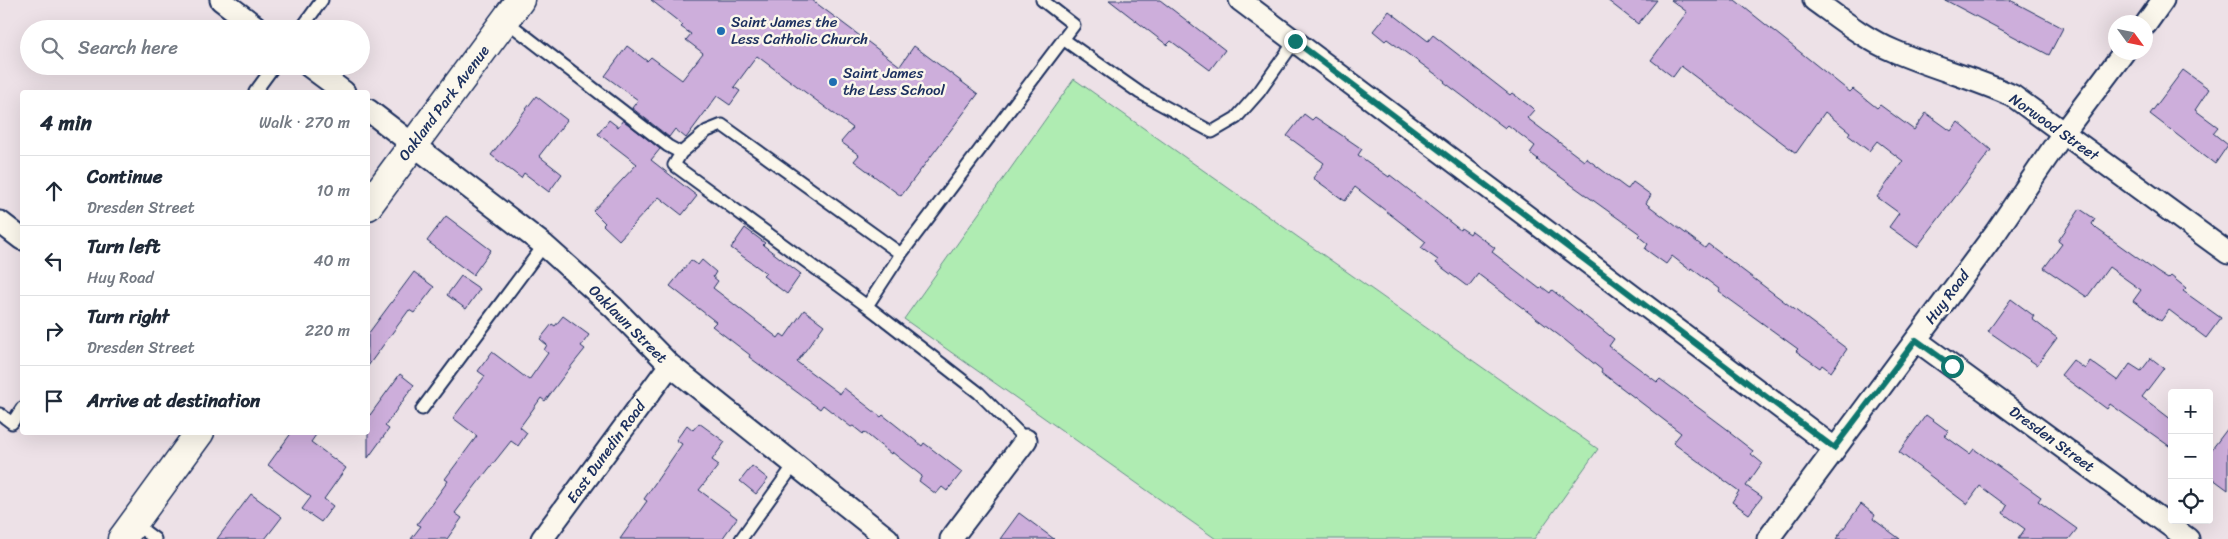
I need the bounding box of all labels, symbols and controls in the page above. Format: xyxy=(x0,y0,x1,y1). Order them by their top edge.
place label: Saint James the Less Catholic Church xyxy=(731,9,868,52)
north arrow xyxy=(2108,15,2153,60)
search box xyxy=(20,20,370,75)
marker: Saint James the Less Catholic Church xyxy=(715,25,727,37)
route end xyxy=(1284,30,1307,53)
text: Search here xyxy=(78,31,178,64)
icon: search xyxy=(38,34,66,62)
street label: Oakland Park Avenue xyxy=(392,39,496,167)
place label: Saint James the Less School xyxy=(843,60,946,103)
marker: Saint James the Less School xyxy=(827,76,839,88)
street label: Norwood Street xyxy=(2004,86,2105,168)
text: 4 min xyxy=(40,104,92,142)
text: Walk · 270 m xyxy=(259,108,350,137)
text: Continue xyxy=(87,160,163,193)
text: 10 m xyxy=(317,176,350,205)
icon: ahead xyxy=(40,177,68,205)
text: Dresden Street xyxy=(87,193,195,222)
text: Turn left xyxy=(87,230,160,263)
text: 40 m xyxy=(313,246,350,275)
icon: left xyxy=(40,247,68,275)
text: Huy Road xyxy=(87,263,154,292)
street label: Huy Road xyxy=(1918,263,1977,330)
street label: Oaklawn Street xyxy=(582,278,674,370)
text: Turn right xyxy=(87,300,169,333)
text: 220 m xyxy=(305,316,350,345)
icon: right xyxy=(40,317,68,345)
text: Dresden Street xyxy=(87,333,195,362)
route start xyxy=(1941,355,1964,378)
text: Arrive at destination xyxy=(87,384,260,417)
icon: arrive xyxy=(40,387,68,415)
map controls xyxy=(2168,389,2213,524)
button: + xyxy=(2168,389,2213,434)
street label: East Dunedin Road xyxy=(560,394,653,509)
street label: Dresden Street xyxy=(2004,399,2101,479)
button: − xyxy=(2168,434,2213,479)
button: locate xyxy=(2168,479,2213,524)

